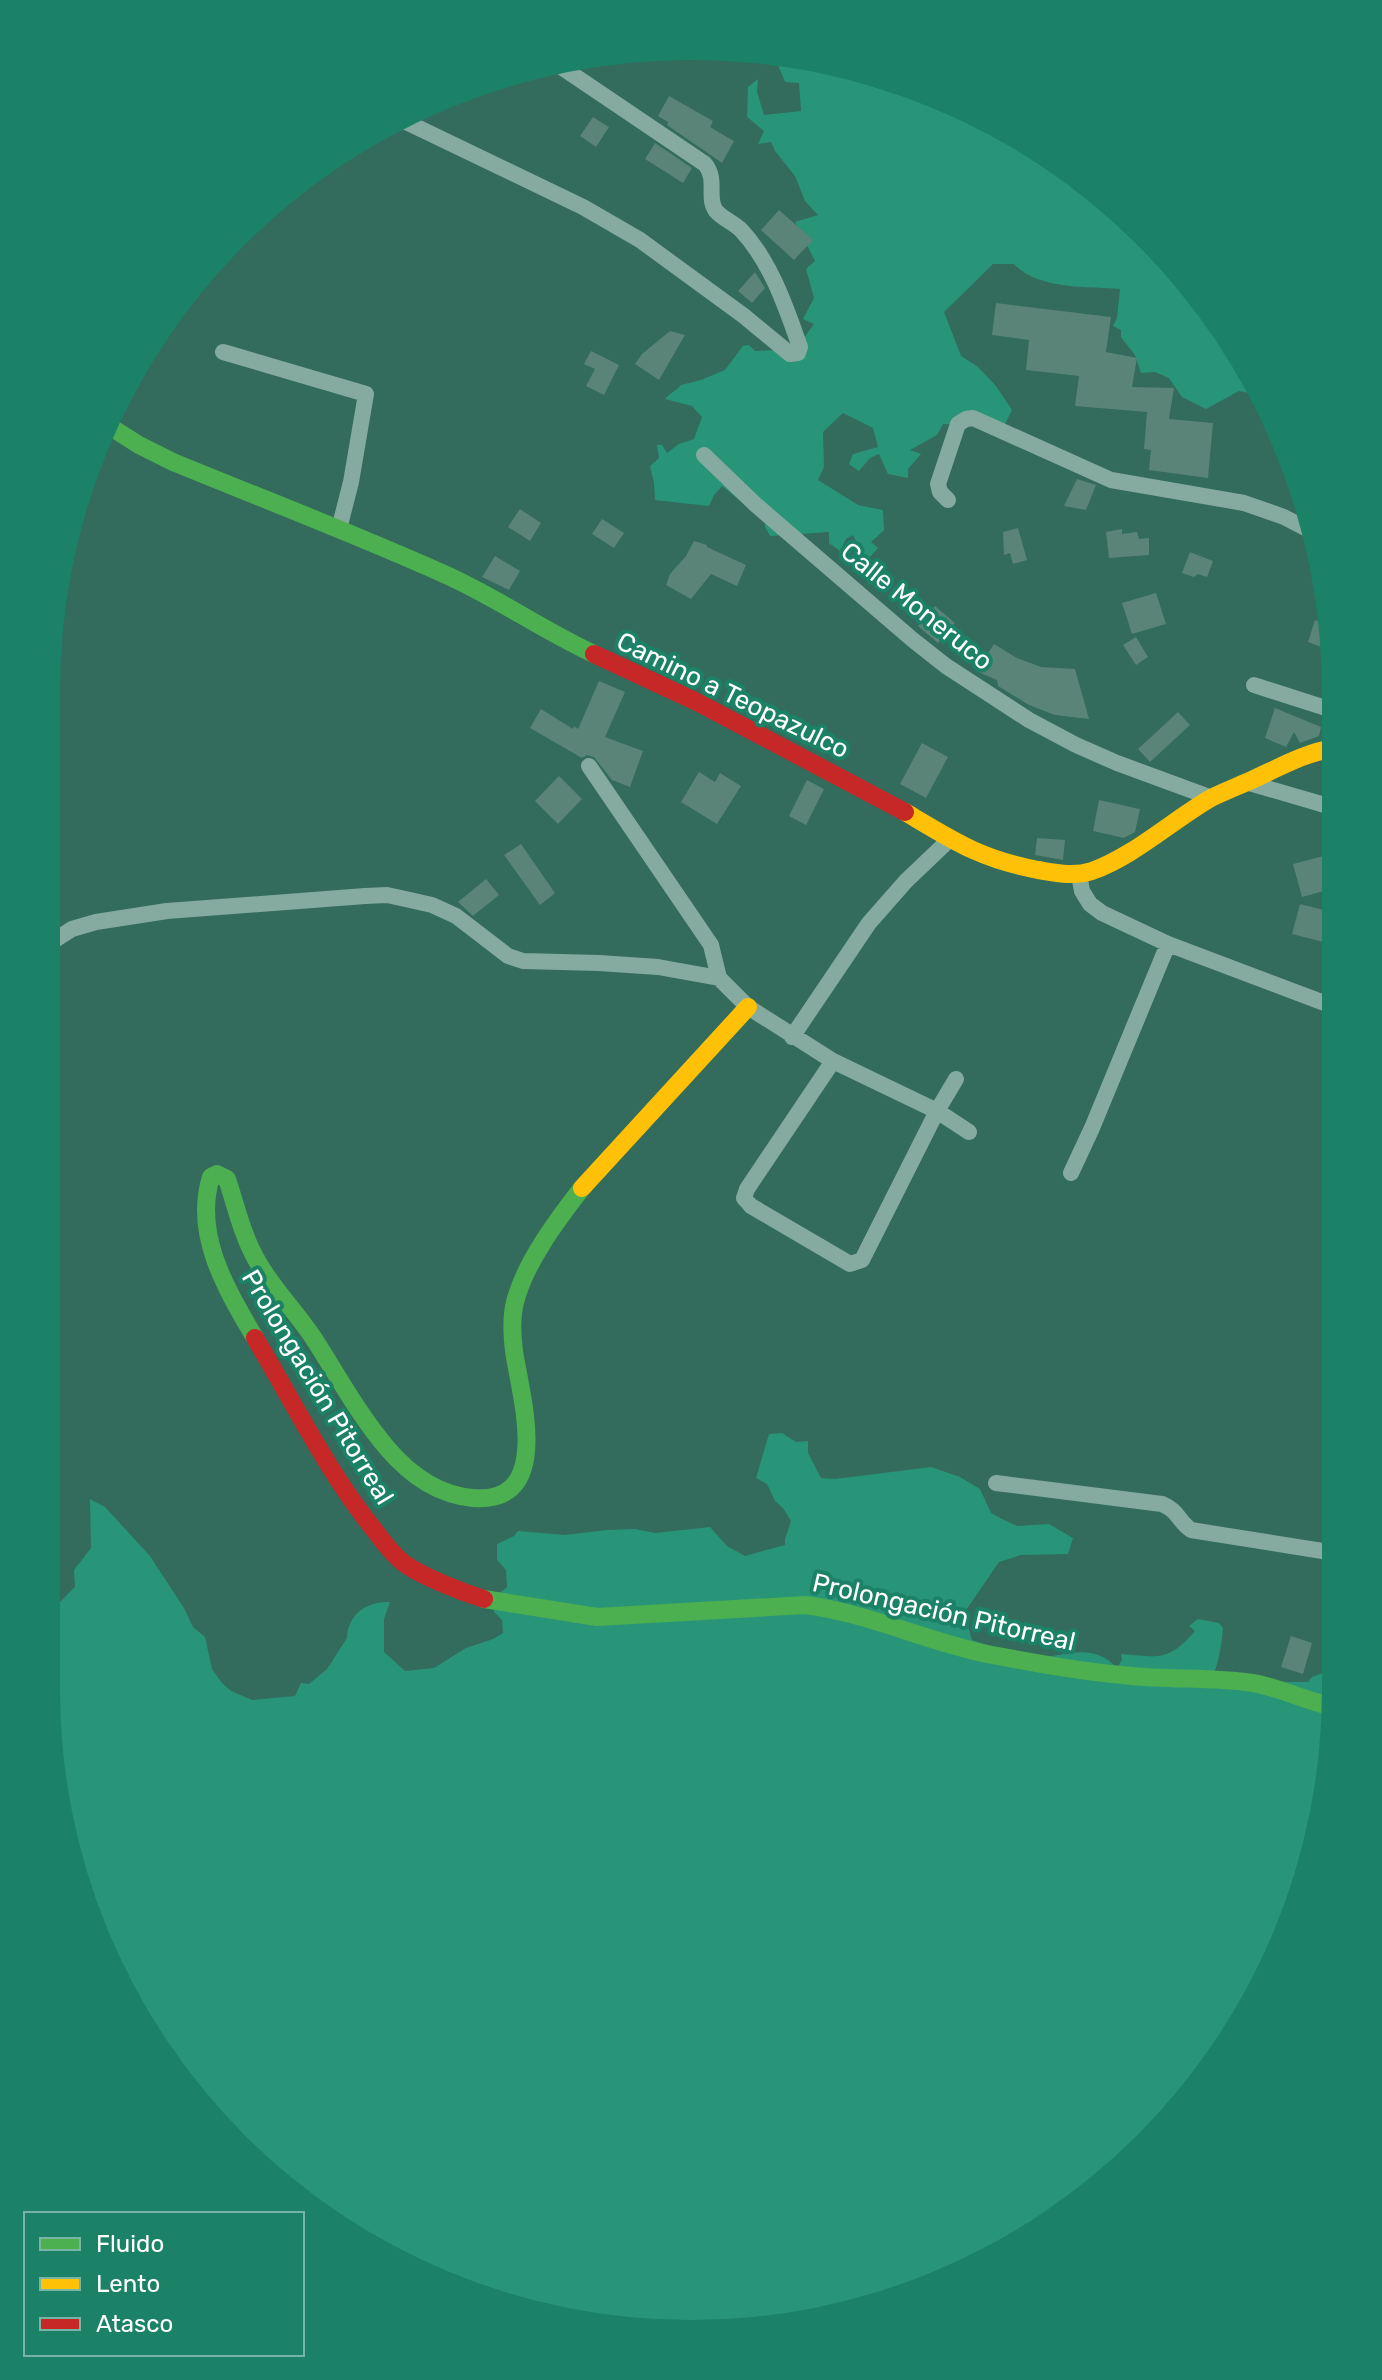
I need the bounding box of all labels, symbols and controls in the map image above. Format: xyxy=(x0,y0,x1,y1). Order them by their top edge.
street label: Calle Moneruco xyxy=(835,536,999,677)
street label: Camino a Teopazulco xyxy=(612,626,854,765)
street label: Prolongación Pitorreal xyxy=(235,1264,400,1510)
street label: Prolongación Pitorreal xyxy=(810,1567,1078,1658)
legend xyxy=(24,2212,304,2356)
text: Fluido xyxy=(96,2230,164,2258)
text: Lento xyxy=(96,2270,160,2298)
text: Atasco xyxy=(96,2310,173,2338)

